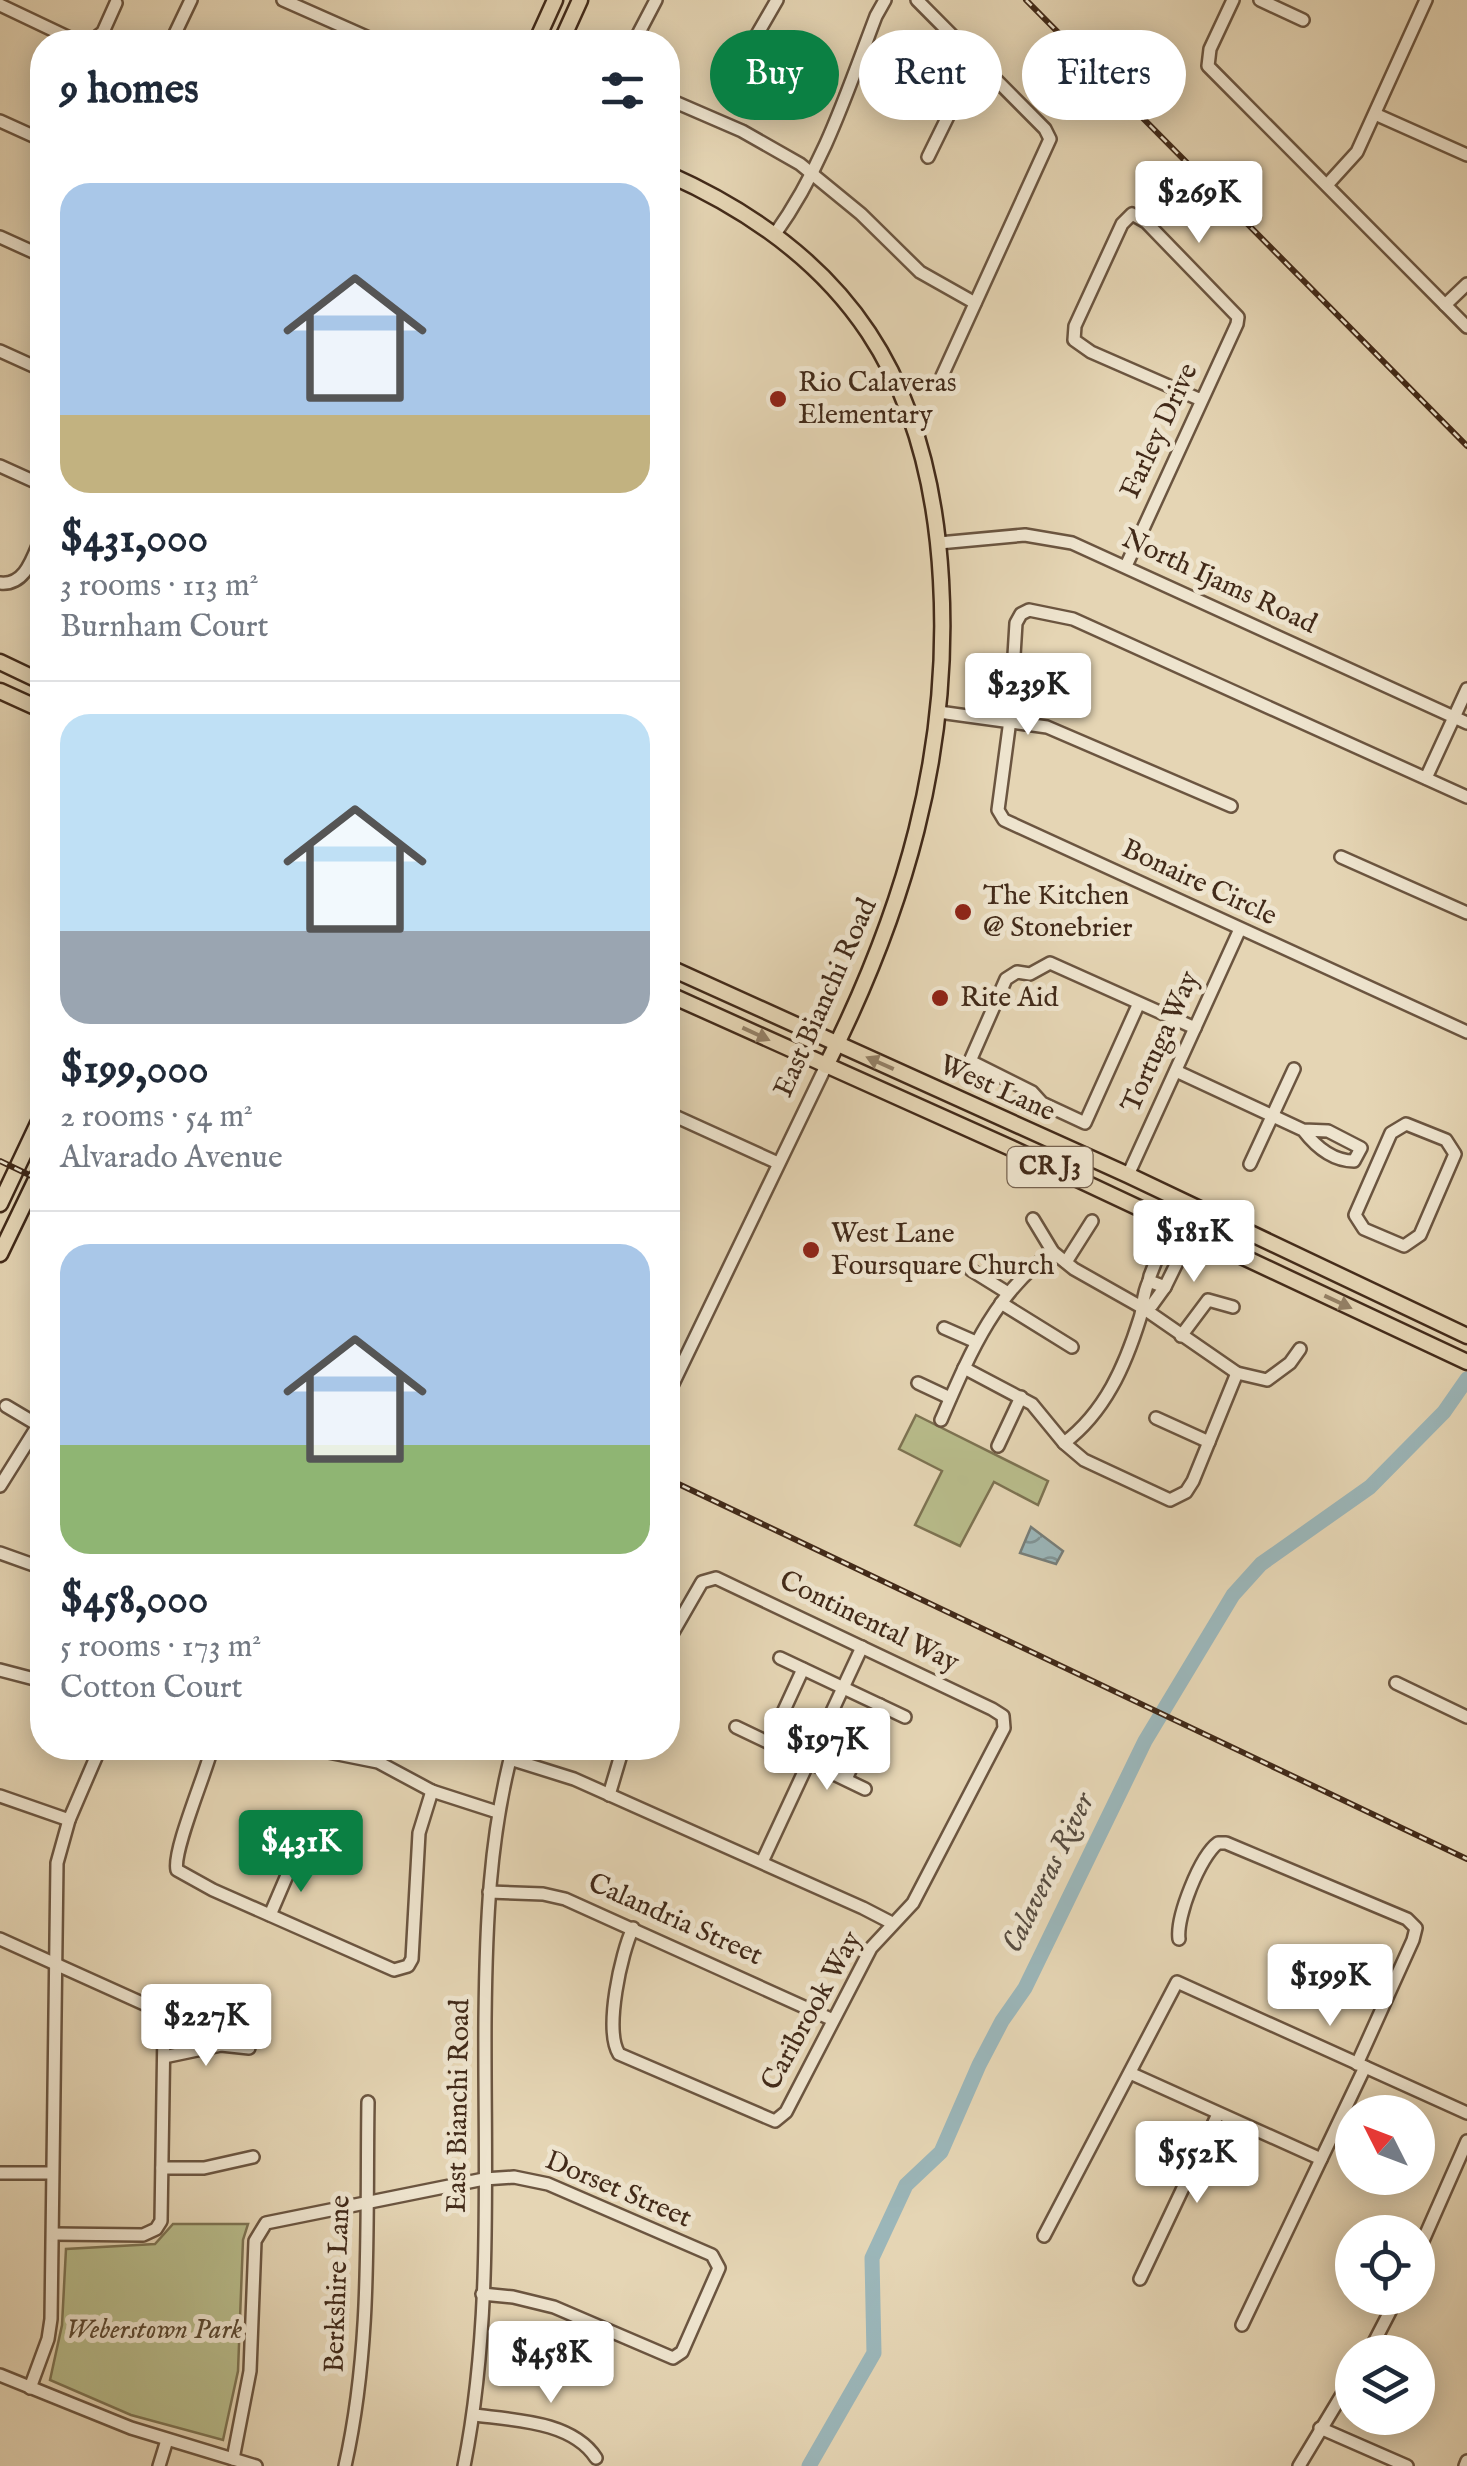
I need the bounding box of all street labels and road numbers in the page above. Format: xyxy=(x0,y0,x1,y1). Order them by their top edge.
street label: Farley Drive xyxy=(1113,358,1207,504)
street label: North Ijams Road xyxy=(1116,522,1322,642)
street label: Bonaire Circle xyxy=(1116,832,1282,934)
street label: East Bianchi Road xyxy=(767,893,886,1103)
street label: Tortuga Way xyxy=(1114,966,1208,1118)
street label: West Lane xyxy=(933,1048,1061,1130)
road number: CR J3 xyxy=(1008,1147,1092,1187)
street label: Continental Way xyxy=(773,1563,965,1681)
street label: Calandria Street xyxy=(582,1866,768,1974)
street label: Caribrook Way xyxy=(754,1925,870,2097)
street label: East Bianchi Road xyxy=(440,1999,478,2213)
street label: Dorset Street xyxy=(539,2143,697,2237)
street label: Berkshire Lane xyxy=(317,2194,359,2373)

